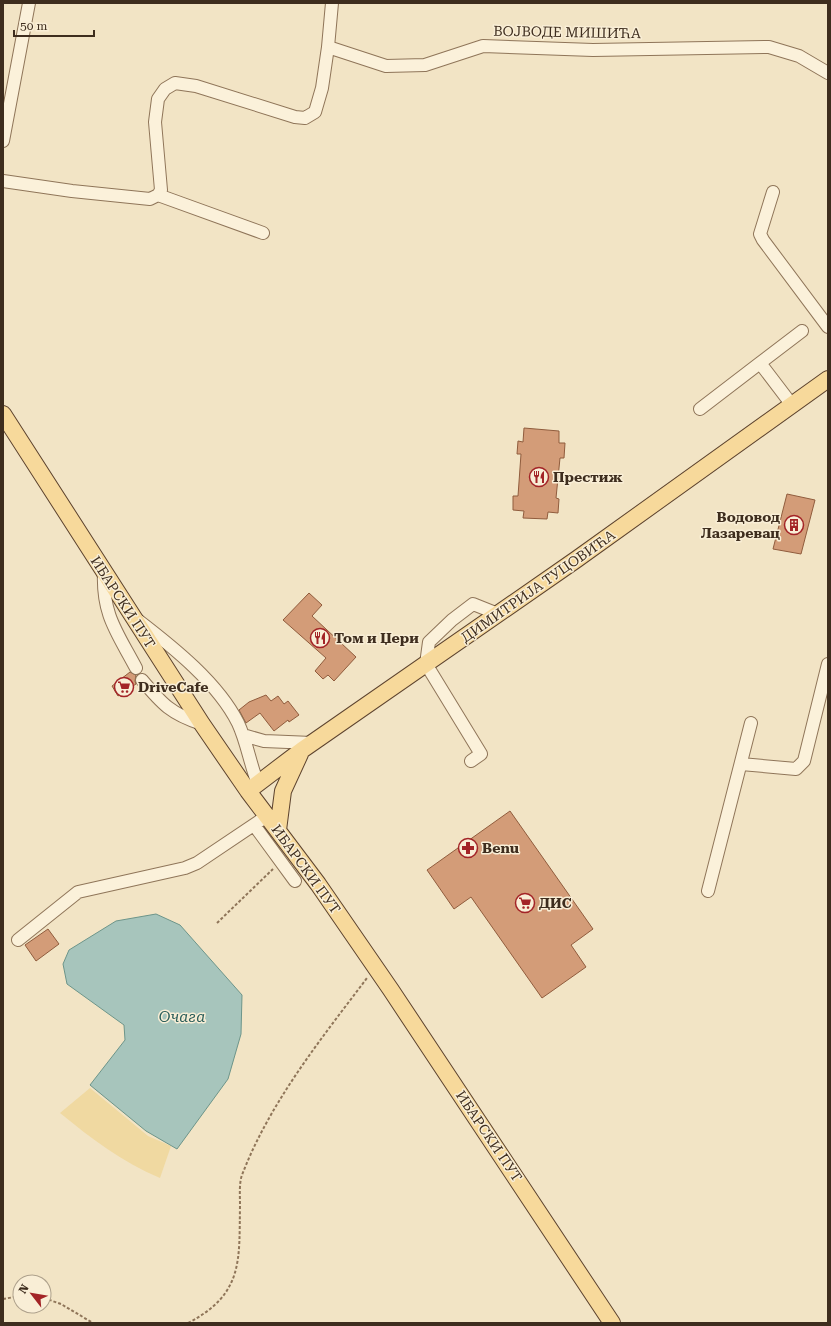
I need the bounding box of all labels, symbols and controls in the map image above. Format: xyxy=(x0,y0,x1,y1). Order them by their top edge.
scale bar xyxy=(14,12,94,38)
text: 50 m xyxy=(20,19,47,33)
street label: ВОЈВОДЕ МИШИЋА xyxy=(493,23,641,41)
restaurant icon: Престиж xyxy=(528,466,550,488)
place label: Престиж xyxy=(553,469,623,485)
place label: Водовод Лазаревац xyxy=(701,509,780,541)
building icon: Водовод Лазаревац xyxy=(783,514,805,536)
street label: ДИМИТРИЈА ТУЦОВИЋА xyxy=(458,526,618,645)
street label: ИБАРСКИ ПУТ xyxy=(87,553,159,651)
restaurant icon: Том и Џери xyxy=(309,627,331,649)
place label: Том и Џери xyxy=(334,630,419,646)
supermarket icon: DriveCafe xyxy=(113,676,135,698)
place label: DriveCafe xyxy=(138,679,209,695)
street label: ИБАРСКИ ПУТ xyxy=(268,821,344,917)
pharmacy icon: Benu xyxy=(457,837,479,859)
place label: Benu xyxy=(482,840,519,856)
supermarket icon: ДИС xyxy=(514,892,536,914)
place label: ДИС xyxy=(539,895,572,911)
water label: Очага xyxy=(159,1008,205,1026)
street label: ИБАРСКИ ПУТ xyxy=(453,1088,525,1184)
north arrow xyxy=(12,1274,52,1314)
text: N xyxy=(16,1282,32,1296)

